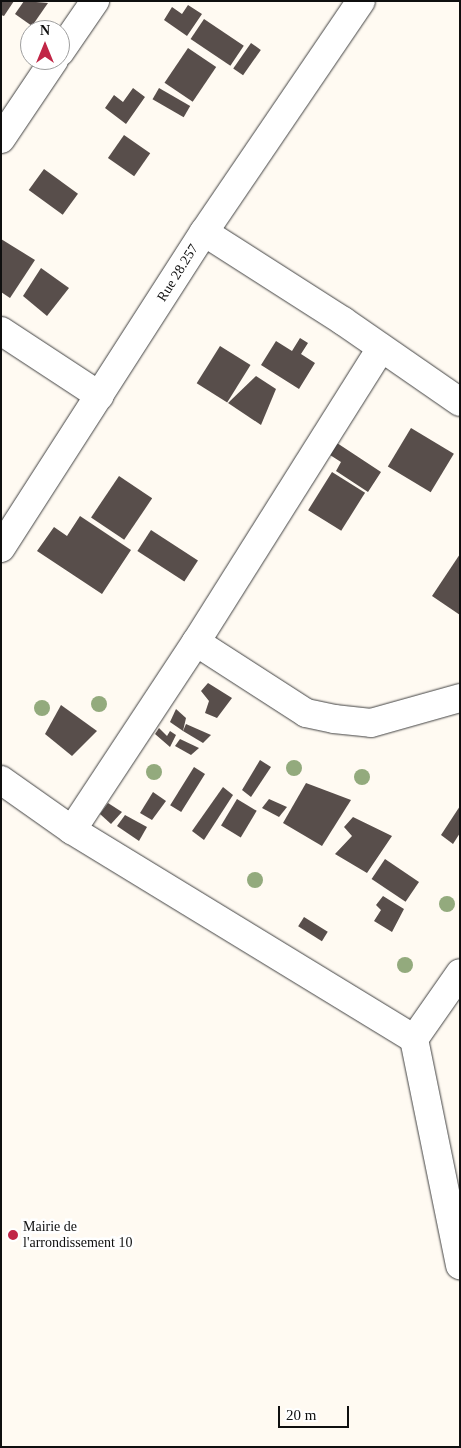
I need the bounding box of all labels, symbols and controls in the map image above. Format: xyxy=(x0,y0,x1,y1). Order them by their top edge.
north arrow xyxy=(20,20,70,70)
text: N xyxy=(40,23,50,38)
street label: Rue 28.257 xyxy=(154,241,202,305)
place label: Mairie de l'arrondissement 10 xyxy=(23,1219,132,1252)
marker: Mairie de l'arrondissement 10 xyxy=(7,1229,19,1241)
scale bar xyxy=(281,1396,352,1428)
text: 20 m xyxy=(286,1407,316,1423)

